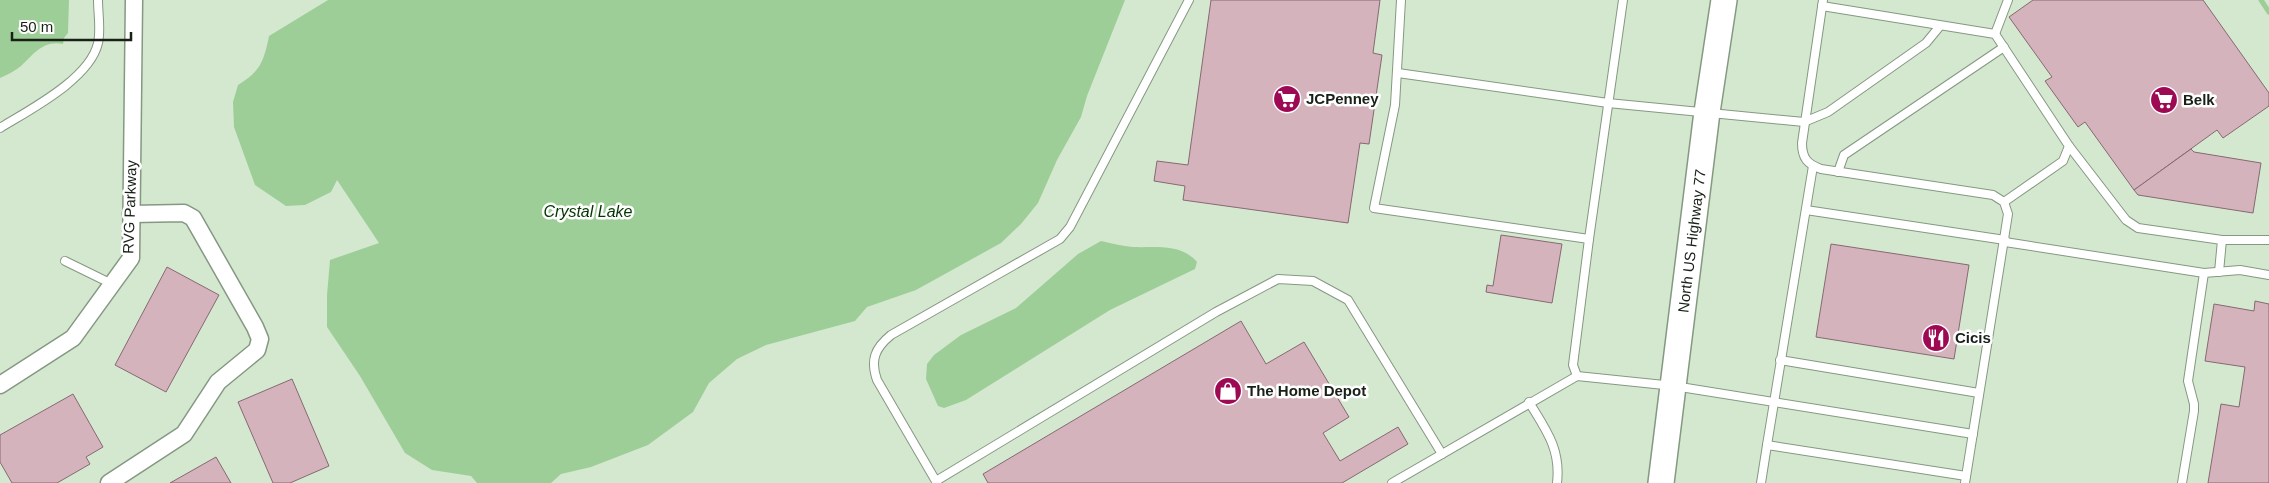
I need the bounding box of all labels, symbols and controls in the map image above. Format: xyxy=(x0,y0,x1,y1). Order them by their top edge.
scale bar xyxy=(12,10,131,42)
text: 50 m xyxy=(20,18,53,35)
supermarket icon: JCPenney xyxy=(1272,84,1302,114)
supermarket icon: Belk xyxy=(2149,85,2179,115)
place label: JCPenney xyxy=(1306,90,1379,107)
place label: Belk xyxy=(2183,91,2215,108)
street label: RVG Parkway xyxy=(119,159,140,254)
street label: North US Highway 77 xyxy=(1674,168,1709,314)
water label: Crystal Lake xyxy=(544,203,633,220)
restaurant icon: Cicis xyxy=(1921,323,1951,353)
place label: Cicis xyxy=(1955,329,1991,346)
shop icon: The Home Depot xyxy=(1213,376,1243,406)
place label: The Home Depot xyxy=(1247,382,1366,399)

